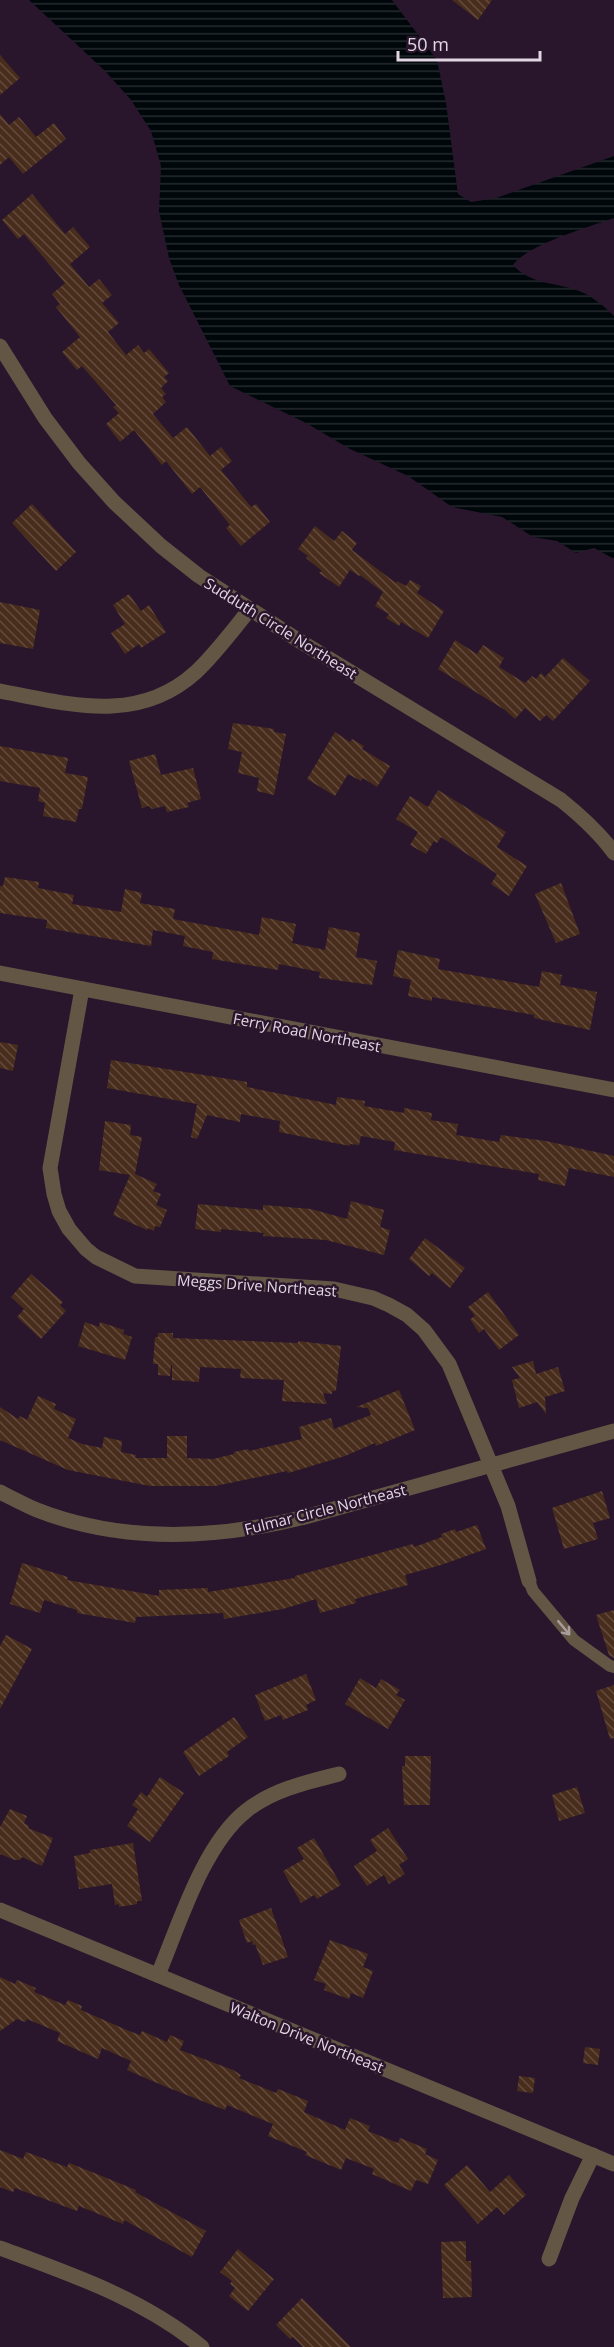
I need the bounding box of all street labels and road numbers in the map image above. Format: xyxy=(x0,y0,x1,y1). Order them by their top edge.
street label: Sudduth Circle Northeast xyxy=(201,573,361,683)
street label: Ferry Road Northeast xyxy=(232,1008,382,1056)
street label: Meggs Drive Northeast xyxy=(176,1269,338,1301)
street label: Fulmar Circle Northeast xyxy=(242,1479,408,1539)
street label: Walton Drive Northeast xyxy=(227,1997,387,2077)

